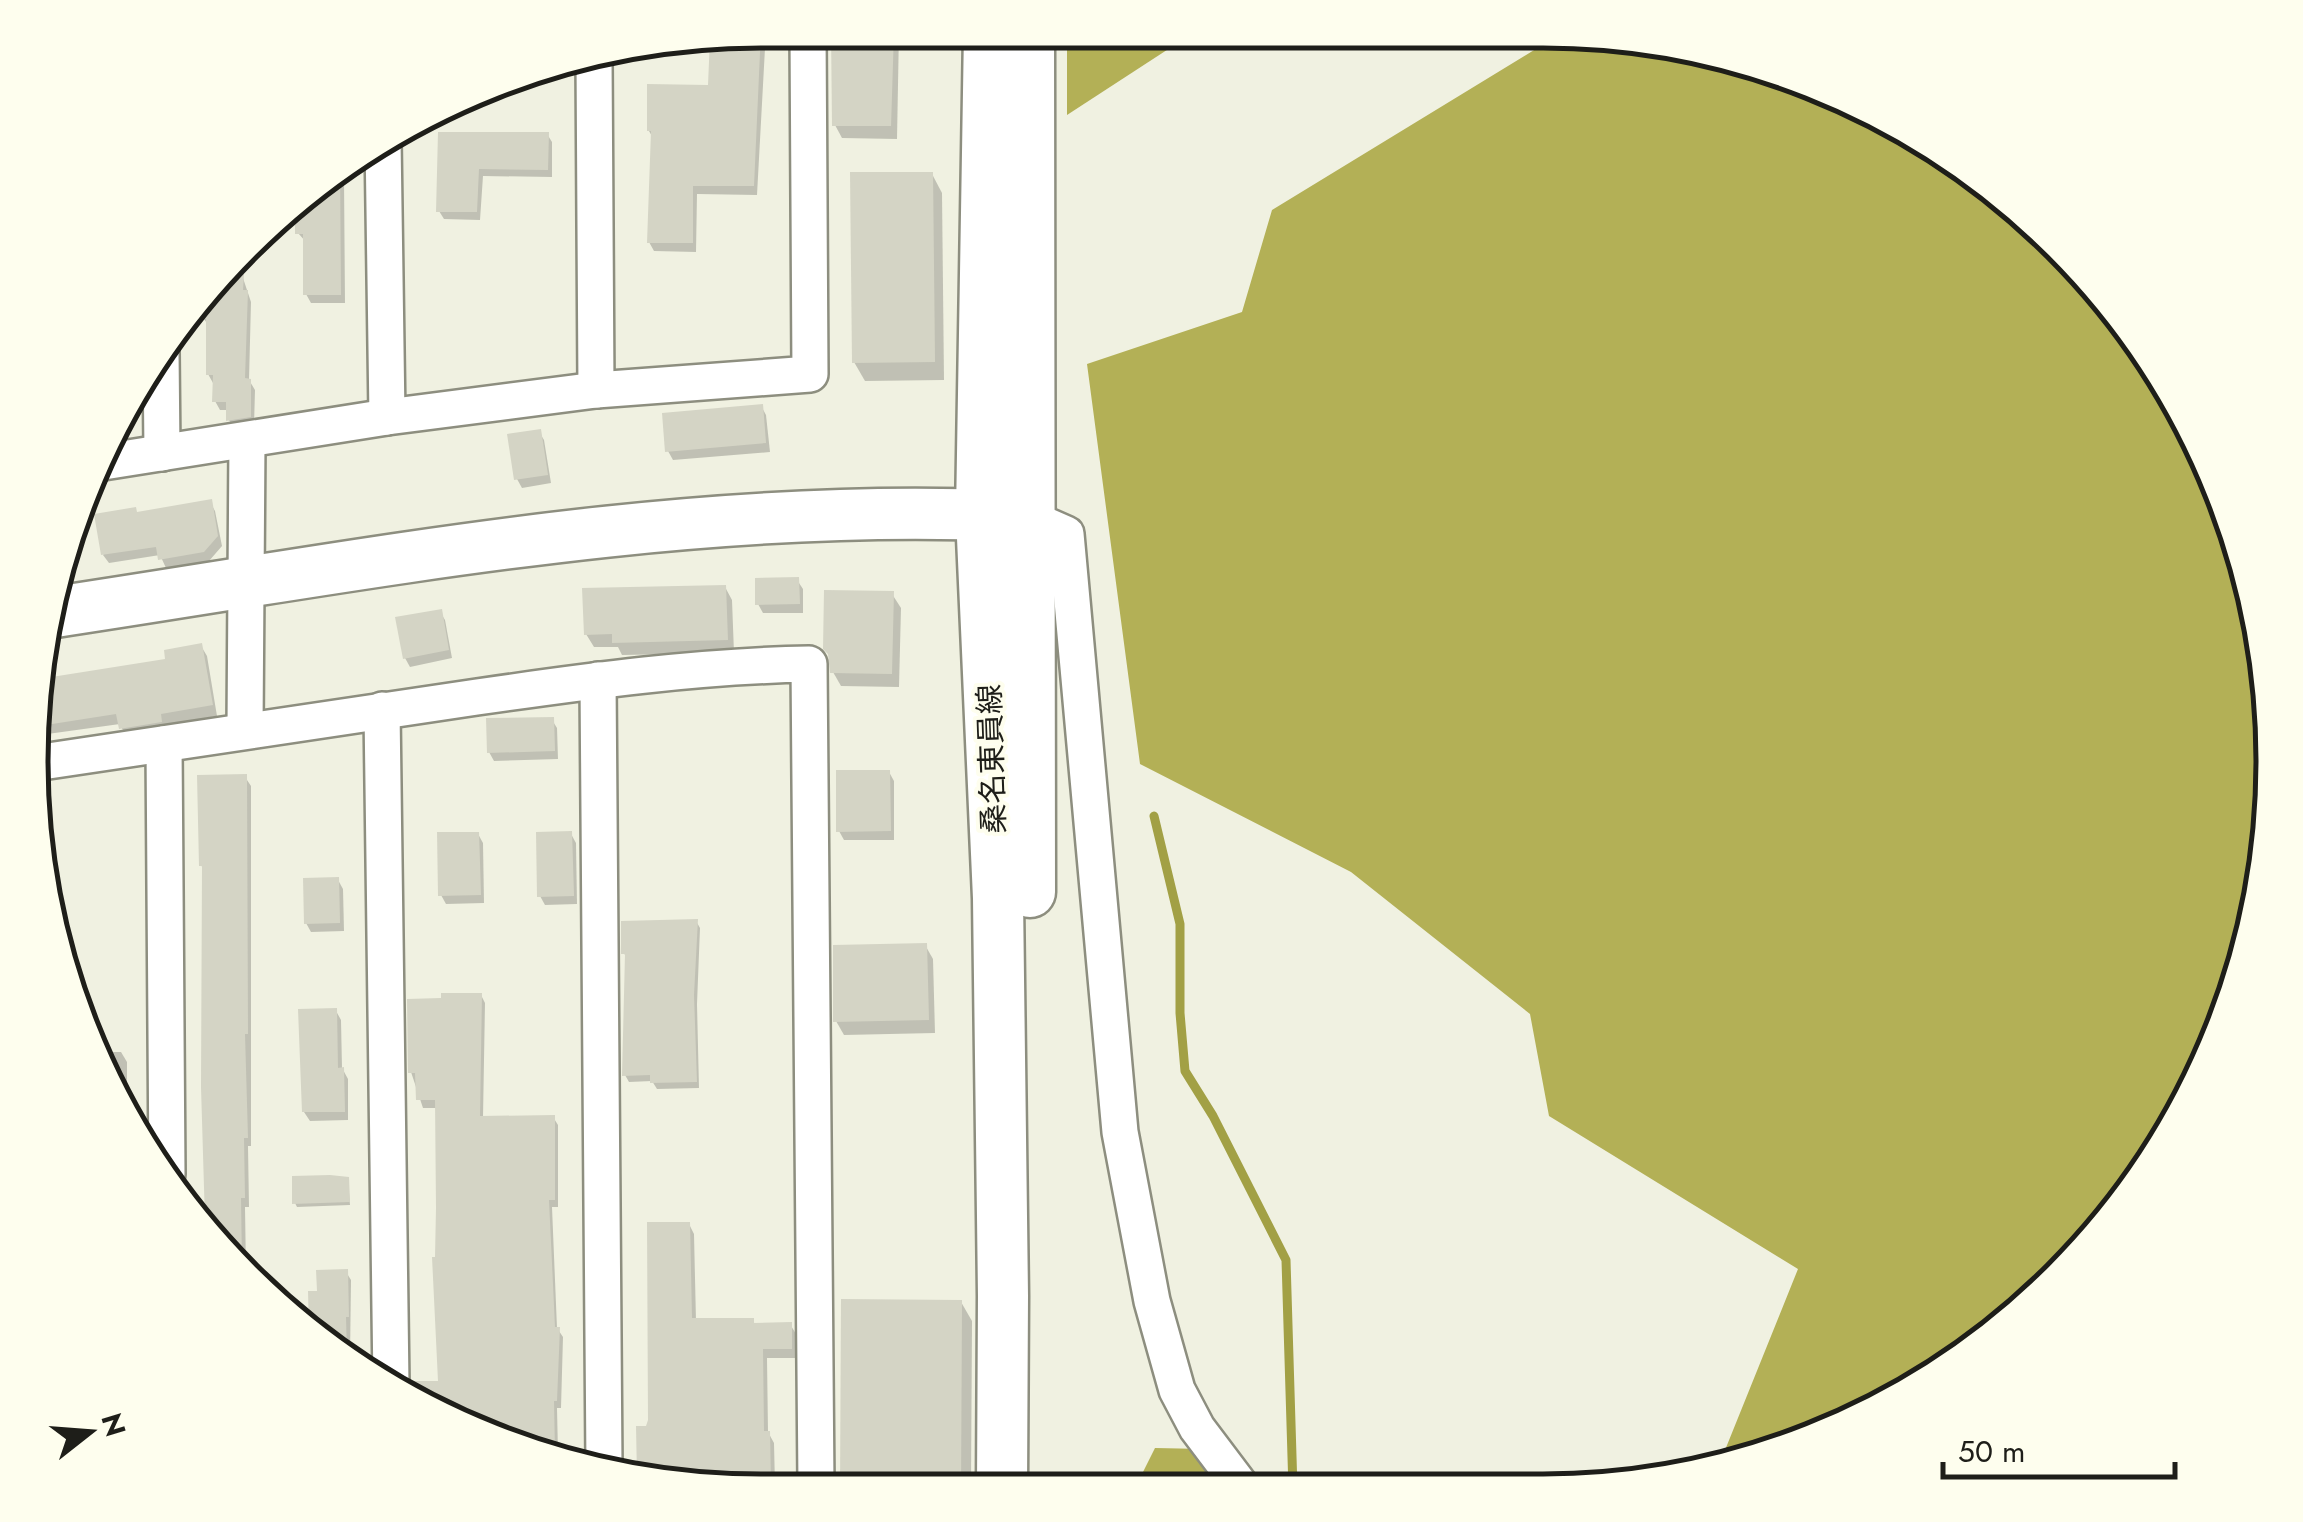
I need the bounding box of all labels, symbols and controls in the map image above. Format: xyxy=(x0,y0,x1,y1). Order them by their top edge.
street label: 桑名東員線 xyxy=(967,683,1016,835)
north arrow xyxy=(40,1382,140,1482)
text: N xyxy=(91,1408,136,1441)
scale bar xyxy=(1943,1417,2176,1479)
text: 50 m xyxy=(1958,1430,2025,1473)

